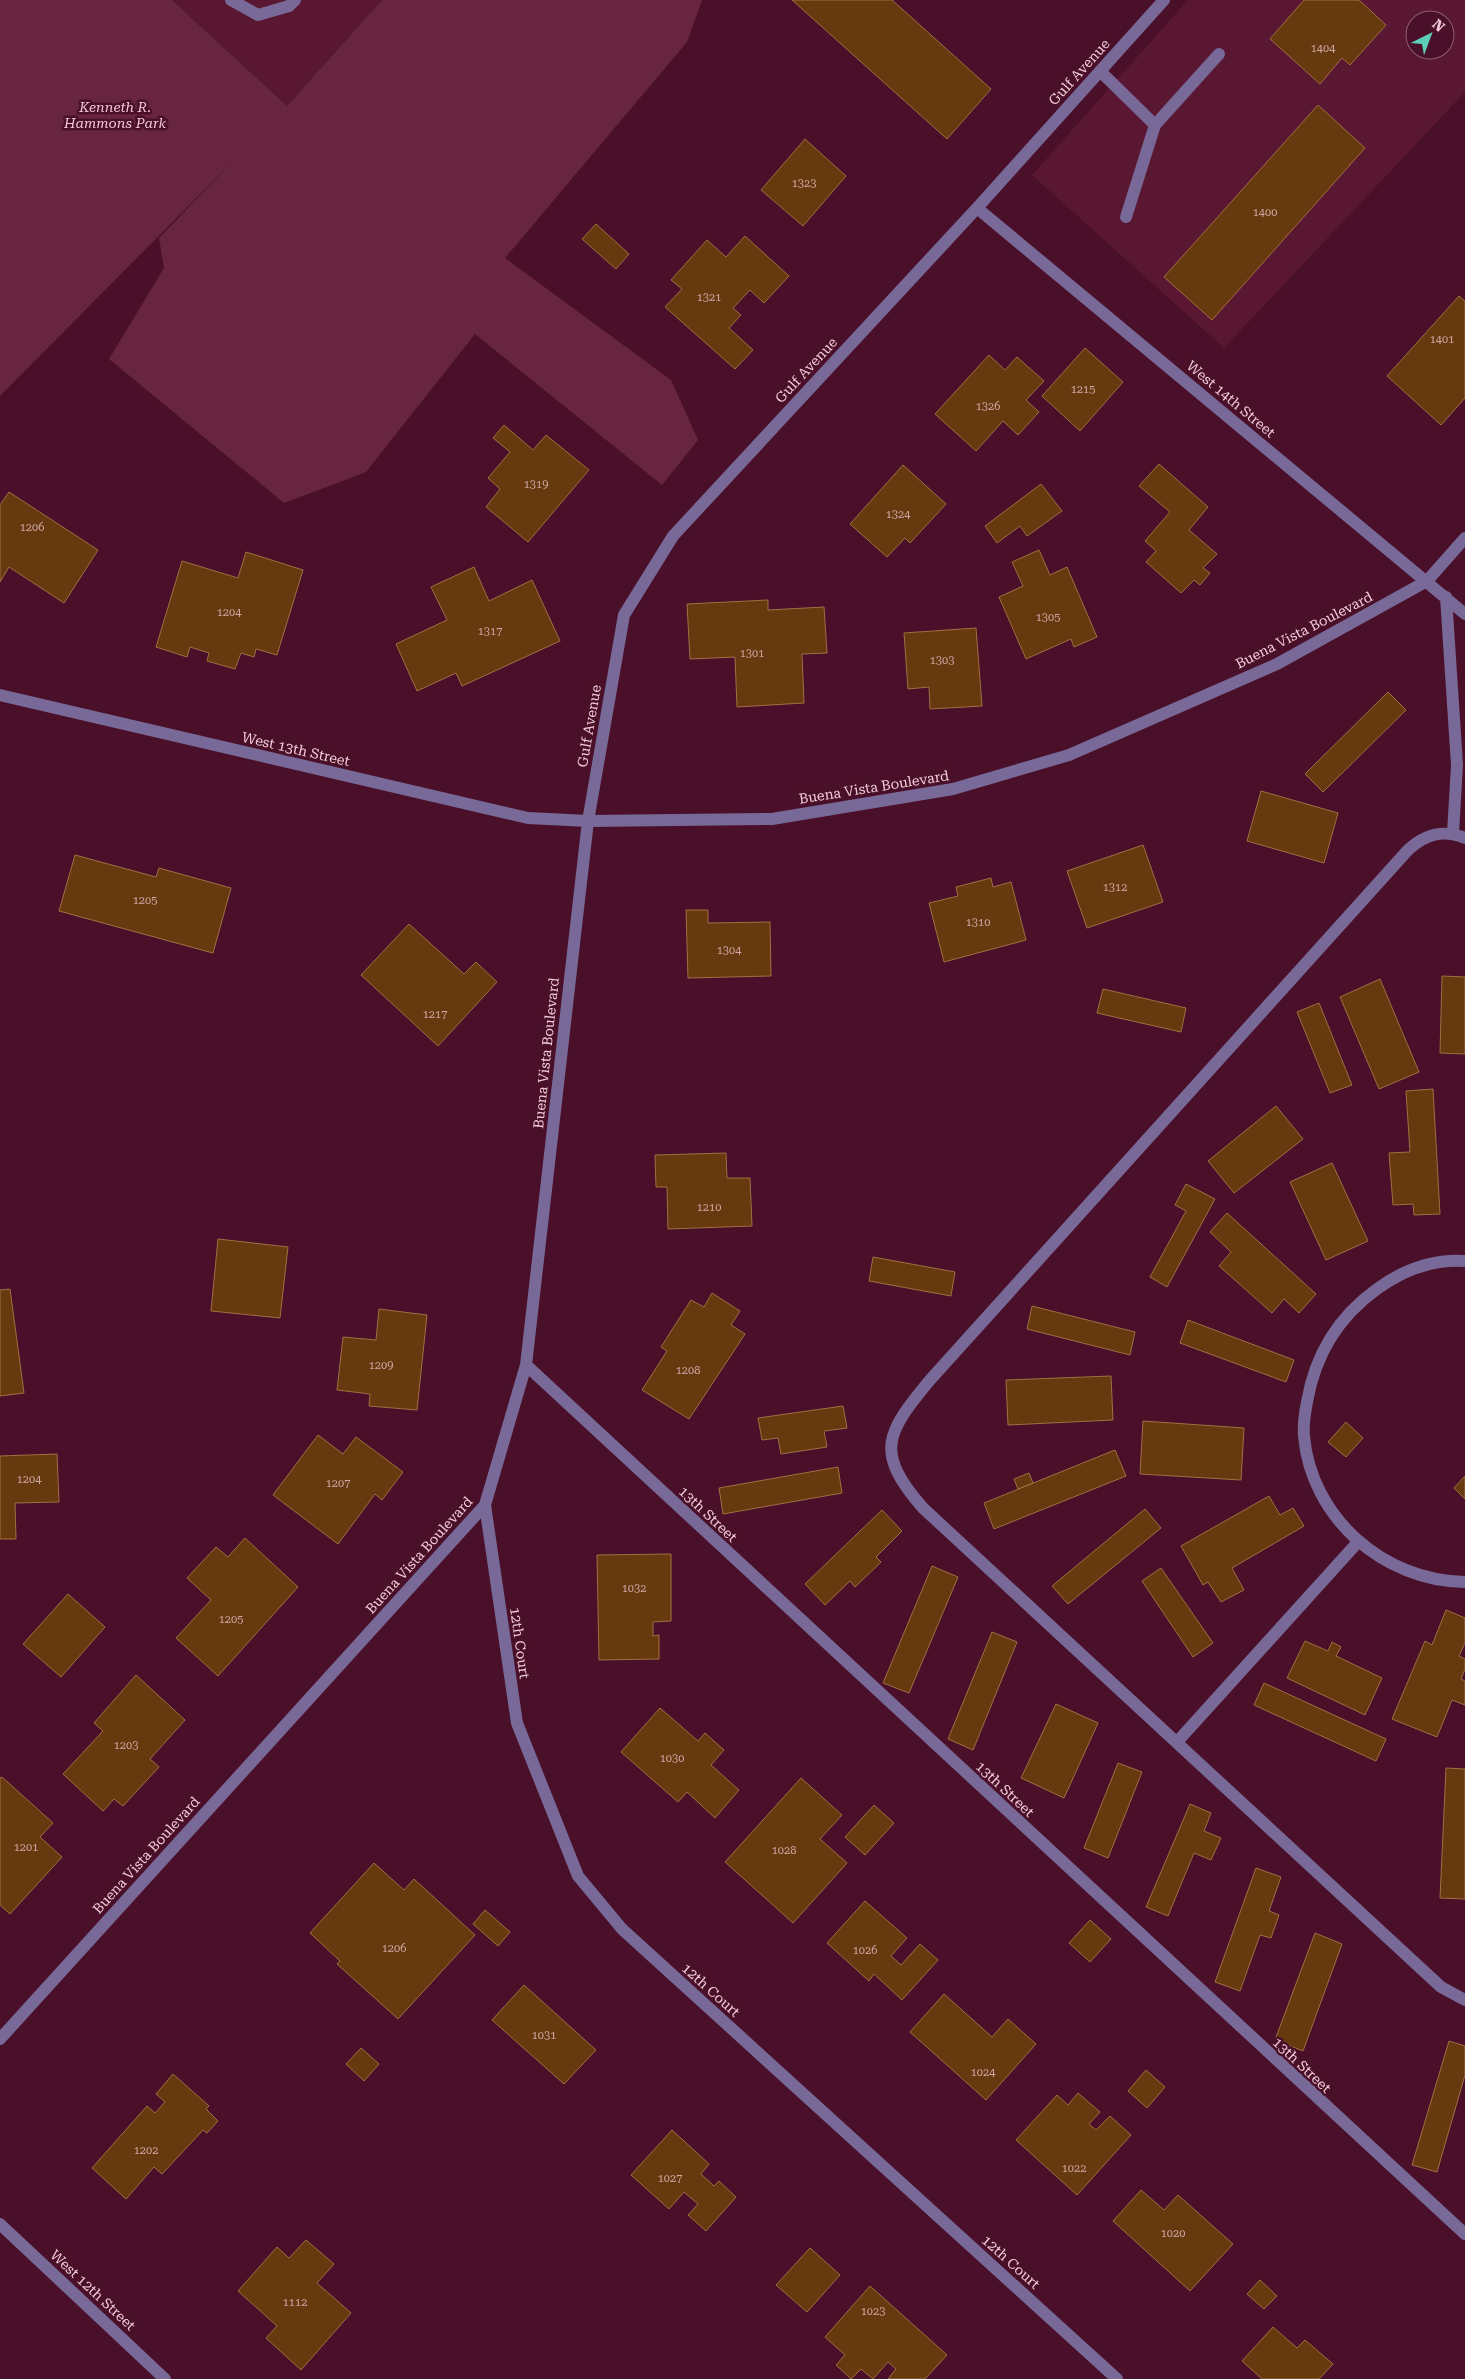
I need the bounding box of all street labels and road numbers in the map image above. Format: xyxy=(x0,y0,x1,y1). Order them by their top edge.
street label: Gulf Avenue xyxy=(1045,35,1113,108)
street label: Gulf Avenue xyxy=(772,334,841,406)
street label: West 14th Street xyxy=(1184,357,1278,441)
street label: Buena Vista Boulevard xyxy=(1233,588,1375,672)
street label: Gulf Avenue xyxy=(574,683,604,768)
street label: West 13th Street xyxy=(240,729,352,769)
street label: Buena Vista Boulevard xyxy=(798,767,950,807)
street label: Buena Vista Boulevard xyxy=(530,977,562,1129)
street label: 13th Street xyxy=(676,1483,740,1545)
street label: Buena Vista Boulevard xyxy=(362,1493,476,1617)
street label: 12th Court xyxy=(507,1606,533,1680)
street label: 13th Street xyxy=(973,1758,1037,1820)
street label: Buena Vista Boulevard xyxy=(89,1793,203,1917)
street label: 12th Court xyxy=(679,1960,743,2020)
street label: 13th Street xyxy=(1270,2034,1334,2096)
street label: 12th Court xyxy=(979,2232,1043,2292)
street label: West 12th Street xyxy=(47,2247,139,2333)

